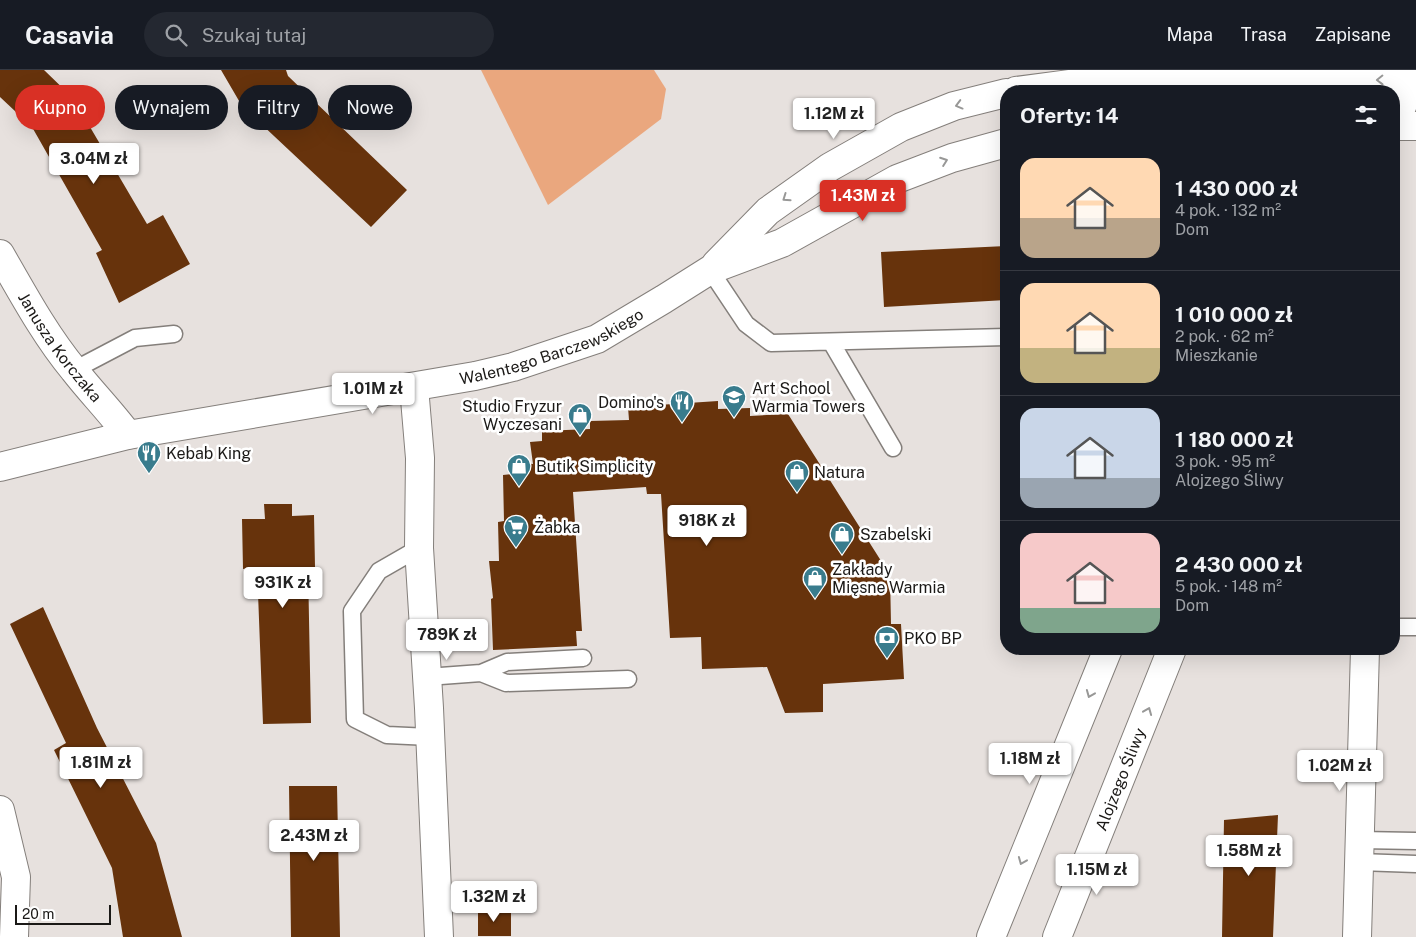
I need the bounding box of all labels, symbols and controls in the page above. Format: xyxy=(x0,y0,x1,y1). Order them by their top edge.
search box xyxy=(144,12,494,57)
text: Casavia xyxy=(25,21,114,49)
icon: search xyxy=(162,21,190,49)
text: Szukaj tutaj xyxy=(202,24,306,46)
text: Mapa xyxy=(1166,24,1213,45)
text: Trasa xyxy=(1241,24,1287,45)
text: Zapisane xyxy=(1315,24,1391,45)
one-way arrow xyxy=(1376,75,1384,85)
chip: Kupno xyxy=(15,85,105,130)
chip: Wynajem xyxy=(115,85,228,130)
chip: Filtry xyxy=(238,85,318,130)
chip: Nowe xyxy=(328,85,412,130)
pin: 1.12M zł xyxy=(782,98,886,140)
one-way arrow xyxy=(955,99,964,109)
icon: filters xyxy=(1352,101,1380,129)
text: Oferty: 14 xyxy=(1020,103,1119,128)
text: 1.12M zł xyxy=(804,104,864,123)
pin: 3.04M zł xyxy=(42,142,146,185)
text: 3.04M zł xyxy=(60,149,128,168)
one-way arrow xyxy=(939,157,948,167)
text: 1 430 000 zł xyxy=(1175,176,1298,201)
icon: home xyxy=(1060,178,1120,238)
pin: 1.43M zł xyxy=(811,180,915,222)
text: 1.43M zł xyxy=(831,186,895,205)
one-way arrow xyxy=(782,192,792,201)
text: 4 pok. · 132 m² xyxy=(1175,201,1281,220)
text: Dom xyxy=(1175,220,1209,239)
street label: Janusza Korczaka xyxy=(14,289,106,406)
text: 1 010 000 zł xyxy=(1175,302,1293,327)
icon: home xyxy=(1060,303,1120,363)
street label: Walentego Barczewskiego xyxy=(458,305,647,388)
text: 2 pok. · 62 m² xyxy=(1175,327,1274,346)
text: Mieszkanie xyxy=(1175,346,1258,365)
pin: 1.01M zł xyxy=(321,372,425,415)
text: 1.01M zł xyxy=(343,379,403,398)
place label: Art School Warmia Towers xyxy=(752,379,865,416)
school or university icon: Art School Warmia Towers xyxy=(721,384,747,418)
restaurant icon: Domino's xyxy=(669,389,695,423)
place label: Domino's xyxy=(598,393,664,412)
place label: Studio Fryzur Wyczesani xyxy=(462,397,562,434)
shop icon: Studio Fryzur Wyczesani xyxy=(567,402,593,436)
text: 1 180 000 zł xyxy=(1175,427,1293,452)
icon: home xyxy=(1060,428,1120,488)
restaurant icon: Kebab King xyxy=(136,440,162,474)
place label: Kebab King xyxy=(166,444,251,463)
text: 3 pok. · 95 m² xyxy=(1175,452,1275,471)
shop icon: Butik Simplicity xyxy=(506,453,532,487)
place label: Butik Simplicity xyxy=(536,457,654,476)
shop icon: Natura xyxy=(784,459,810,493)
place label: Natura xyxy=(814,463,865,482)
text: Alojzego Śliwy xyxy=(1175,471,1284,490)
pin: 918K zł xyxy=(661,504,753,547)
text: 918K zł xyxy=(678,511,736,530)
supermarket icon: Żabka xyxy=(503,514,529,548)
place label: Żabka xyxy=(534,517,580,537)
shop icon: Szabelski xyxy=(829,521,855,555)
place label: Szabelski xyxy=(860,525,931,544)
text: 2 430 000 zł xyxy=(1175,552,1302,577)
icon: home xyxy=(1060,553,1120,613)
place label: Zakłady Mięsne Warmia xyxy=(832,560,945,597)
shop icon: Zakłady Mięsne Warmia xyxy=(802,565,828,599)
pin: 931K zł xyxy=(237,566,329,609)
text: 931K zł xyxy=(255,573,311,592)
text: 5 pok. · 148 m² xyxy=(1175,577,1282,596)
text: Dom xyxy=(1175,596,1209,615)
pin: 789K zł xyxy=(401,618,493,661)
text: 789K zł xyxy=(417,625,477,644)
bank icon: PKO BP xyxy=(874,625,900,659)
place label: PKO BP xyxy=(904,629,962,648)
one-way arrow xyxy=(1086,689,1096,698)
one-way arrow xyxy=(1142,708,1152,716)
street label: Alojzego Śliwy xyxy=(1091,725,1150,833)
pin: 1.18M zł xyxy=(978,742,1082,785)
pin: 1.81M zł xyxy=(49,746,153,789)
text: 1.18M zł xyxy=(1000,749,1060,768)
pin: 1.02M zł xyxy=(1288,750,1392,792)
text: 1.81M zł xyxy=(71,753,131,772)
text: 1.02M zł xyxy=(1308,756,1372,775)
pin: 2.43M zł xyxy=(262,820,366,862)
text: 2.43M zł xyxy=(280,826,348,845)
pin: 1.58M zł xyxy=(1197,834,1301,877)
text: 1.58M zł xyxy=(1217,841,1281,860)
pin: 1.15M zł xyxy=(1045,854,1149,896)
one-way arrow xyxy=(1018,856,1029,865)
text: 1.15M zł xyxy=(1067,860,1127,879)
pin: 1.32M zł xyxy=(442,880,546,923)
text: 1.32M zł xyxy=(462,887,526,906)
scale bar xyxy=(15,902,111,925)
text: 20 m xyxy=(22,906,54,922)

